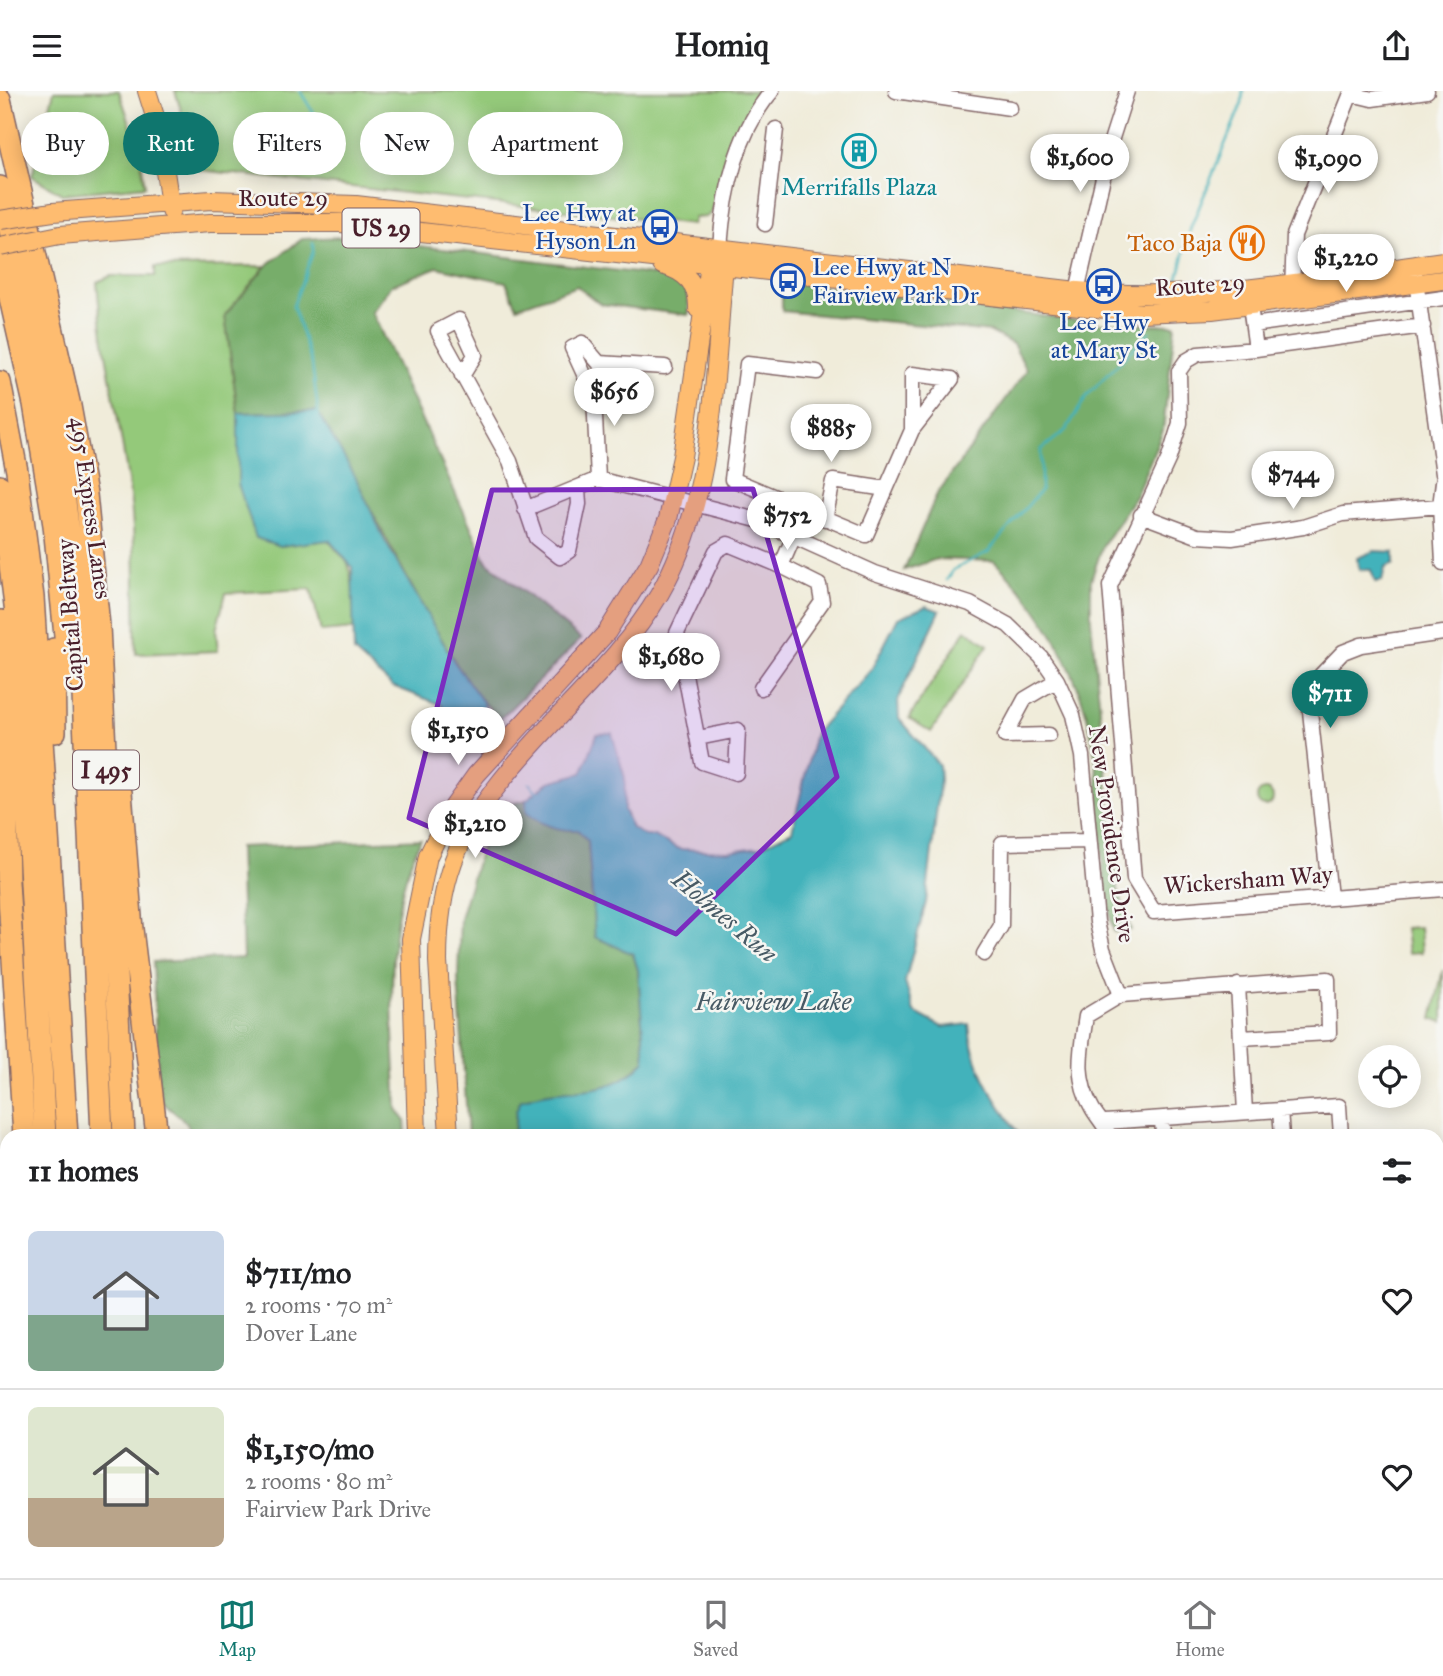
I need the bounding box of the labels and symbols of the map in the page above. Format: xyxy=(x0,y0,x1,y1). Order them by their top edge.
building icon: Merrifalls Plaza xyxy=(840,132,878,170)
pin: $1,600 xyxy=(1023,134,1137,194)
pin: $1,090 xyxy=(1271,135,1385,195)
place label: Merrifalls Plaza xyxy=(781,172,938,202)
street label: Route 29 xyxy=(238,183,328,213)
place label: Lee Hwy at Hyson Ln xyxy=(522,198,636,256)
bus stop icon: Lee Hwy at Hyson Ln xyxy=(641,208,679,246)
road number: US 29 xyxy=(342,209,420,247)
restaurant icon: Taco Baja xyxy=(1228,224,1266,262)
place label: Taco Baja xyxy=(1127,228,1223,258)
pin: $1,220 xyxy=(1289,235,1403,294)
place label: Lee Hwy at N Fairview Park Dr xyxy=(812,252,979,310)
bus stop icon: Lee Hwy at N Fairview Park Dr xyxy=(769,262,807,300)
bus stop icon: Lee Hwy at Mary St xyxy=(1085,267,1123,305)
street label: Route 29 xyxy=(1154,267,1246,303)
place label: Lee Hwy at Mary St xyxy=(1051,307,1158,365)
pin: $656 xyxy=(573,369,655,428)
pin: $885 xyxy=(790,405,872,464)
street label: 495 Express Lanes xyxy=(63,415,119,601)
pin: $744 xyxy=(1252,451,1334,511)
pin: $752 xyxy=(746,493,828,552)
street label: Capital Beltway xyxy=(50,537,90,692)
pin: $1,680 xyxy=(614,633,728,693)
pin: $711 xyxy=(1289,671,1371,730)
pin: $1,150 xyxy=(401,707,515,767)
street label: New Providence Drive xyxy=(1082,723,1142,945)
road number: I 495 xyxy=(73,751,139,789)
pin: $1,210 xyxy=(418,801,532,860)
street label: Wickersham Way xyxy=(1162,859,1334,901)
water label: Holmes Run xyxy=(665,862,785,970)
water label: Fairview Lake xyxy=(694,985,852,1017)

